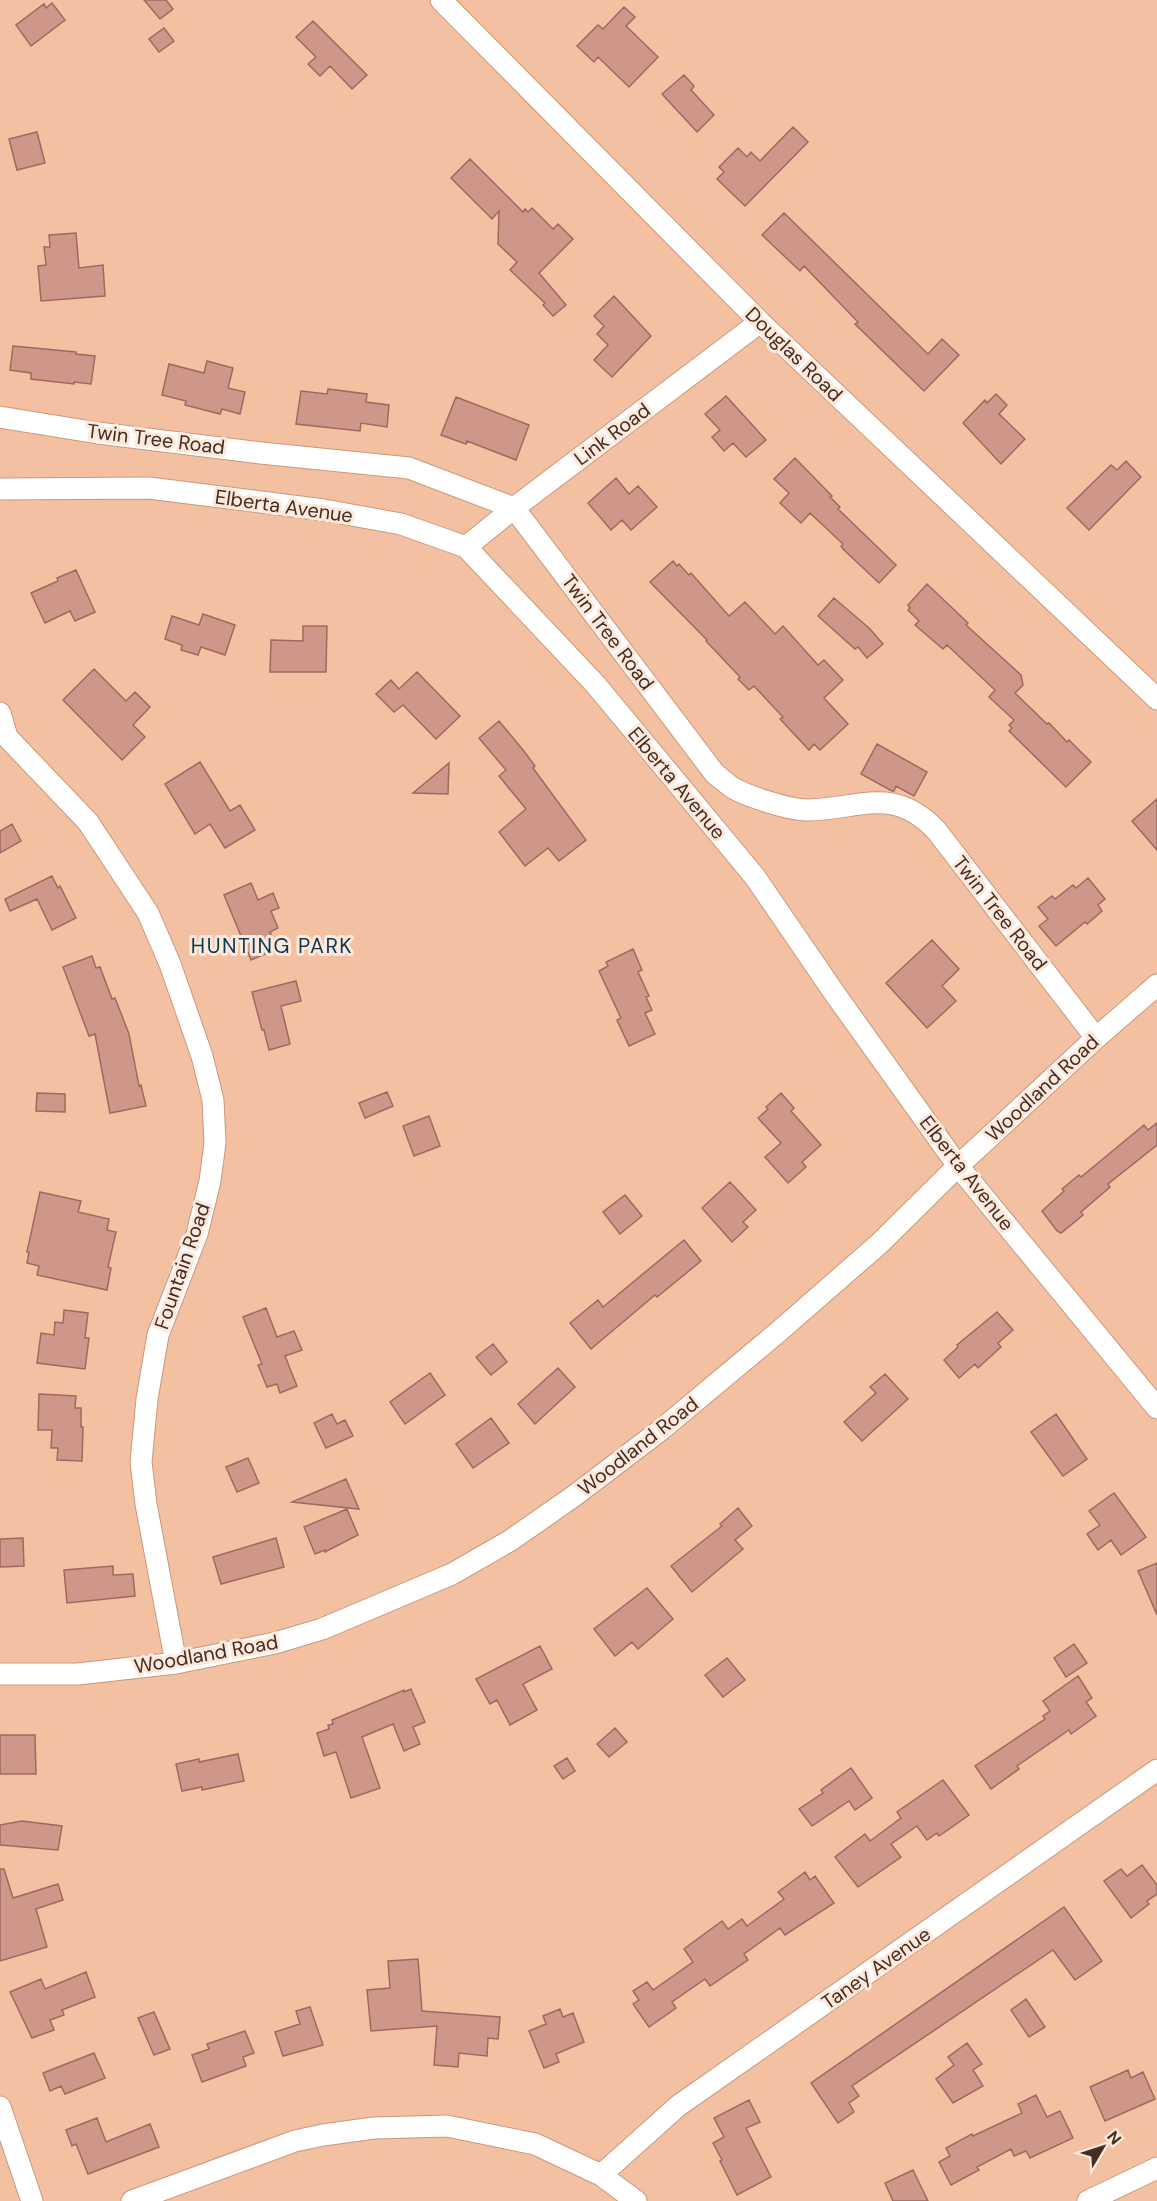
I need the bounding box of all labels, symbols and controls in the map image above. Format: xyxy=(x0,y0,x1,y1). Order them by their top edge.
street label: Douglas Road xyxy=(740,301,848,407)
street label: Link Road xyxy=(569,397,655,471)
street label: Twin Tree Road xyxy=(86,418,226,460)
street label: Elberta Avenue xyxy=(213,483,355,529)
street label: Twin Tree Road xyxy=(556,569,660,695)
street label: Elberta Avenue xyxy=(622,721,732,845)
street label: Twin Tree Road xyxy=(947,850,1053,976)
district label: HUNTING PARK xyxy=(191,932,353,960)
street label: Woodland Road xyxy=(980,1029,1104,1147)
street label: Elberta Avenue xyxy=(914,1110,1020,1236)
street label: Fountain Road xyxy=(148,1199,216,1333)
street label: Woodland Road xyxy=(573,1391,703,1501)
street label: Woodland Road xyxy=(132,1629,280,1679)
street label: Taney Avenue xyxy=(816,1921,936,2015)
north arrow xyxy=(1073,2117,1133,2177)
text: N xyxy=(1102,2127,1126,2149)

